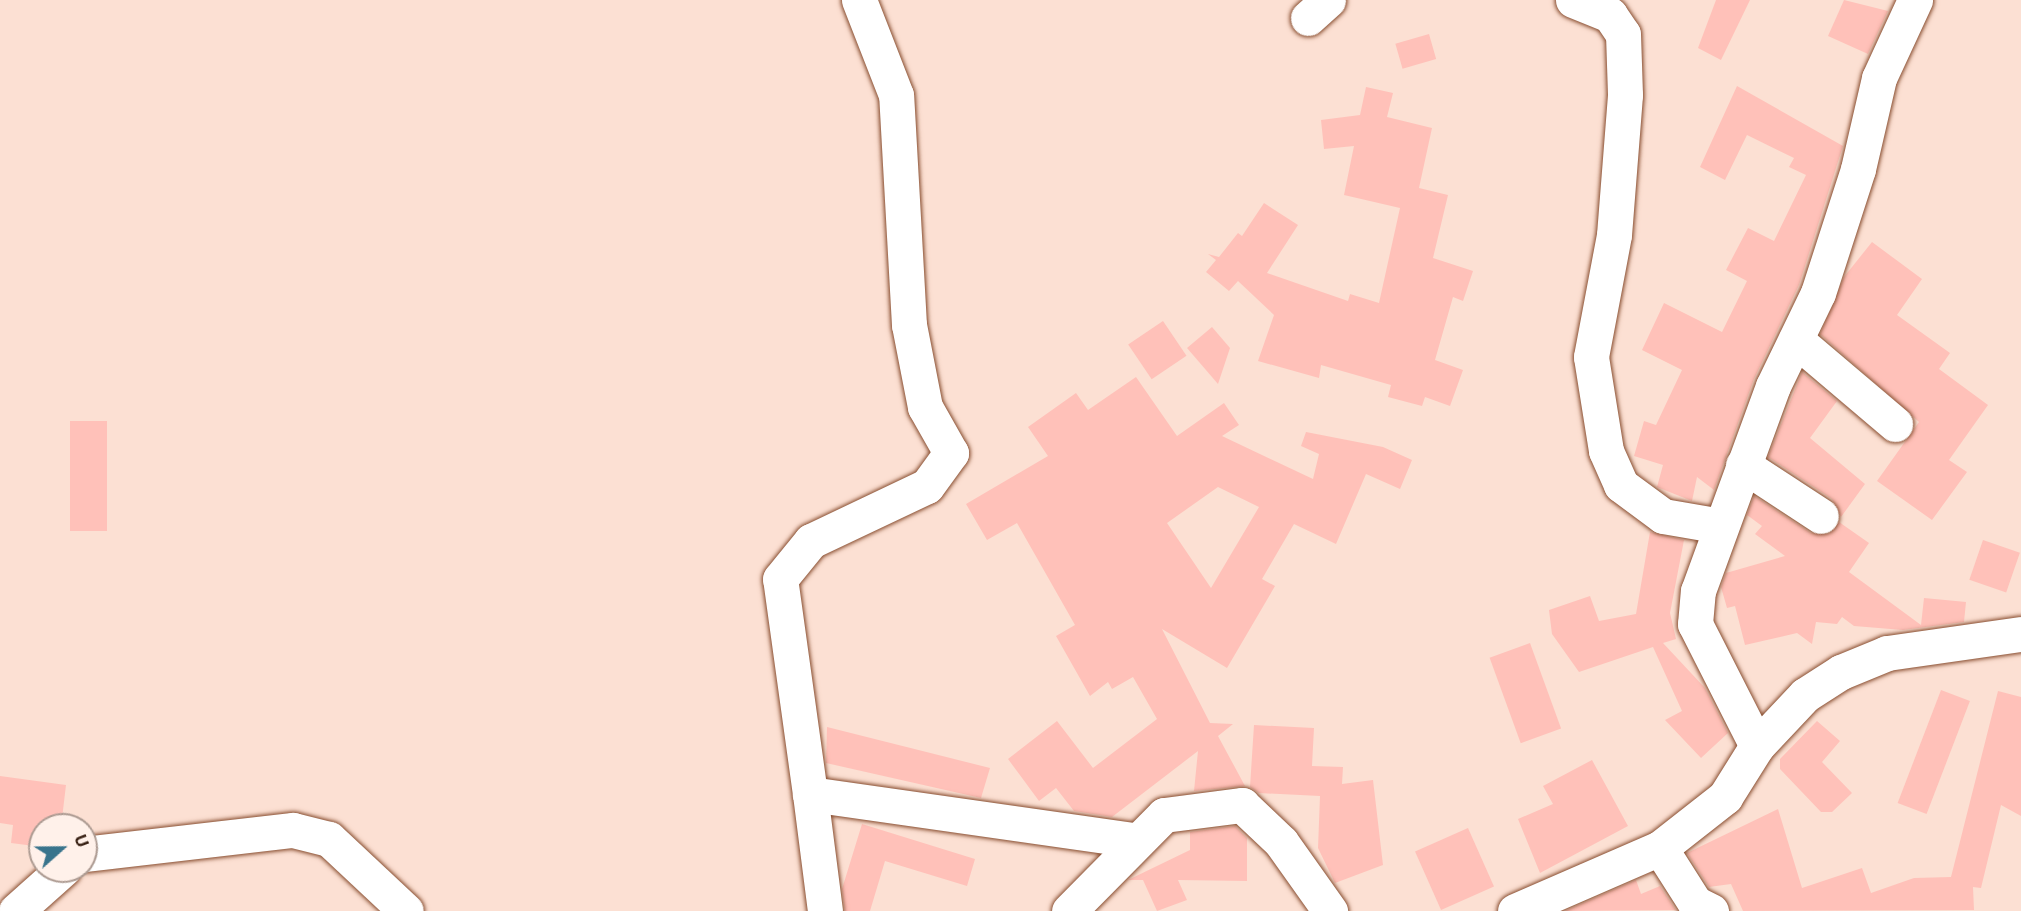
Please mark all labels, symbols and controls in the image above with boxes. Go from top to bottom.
north arrow [28,813,98,883]
text: U [70,832,92,850]

